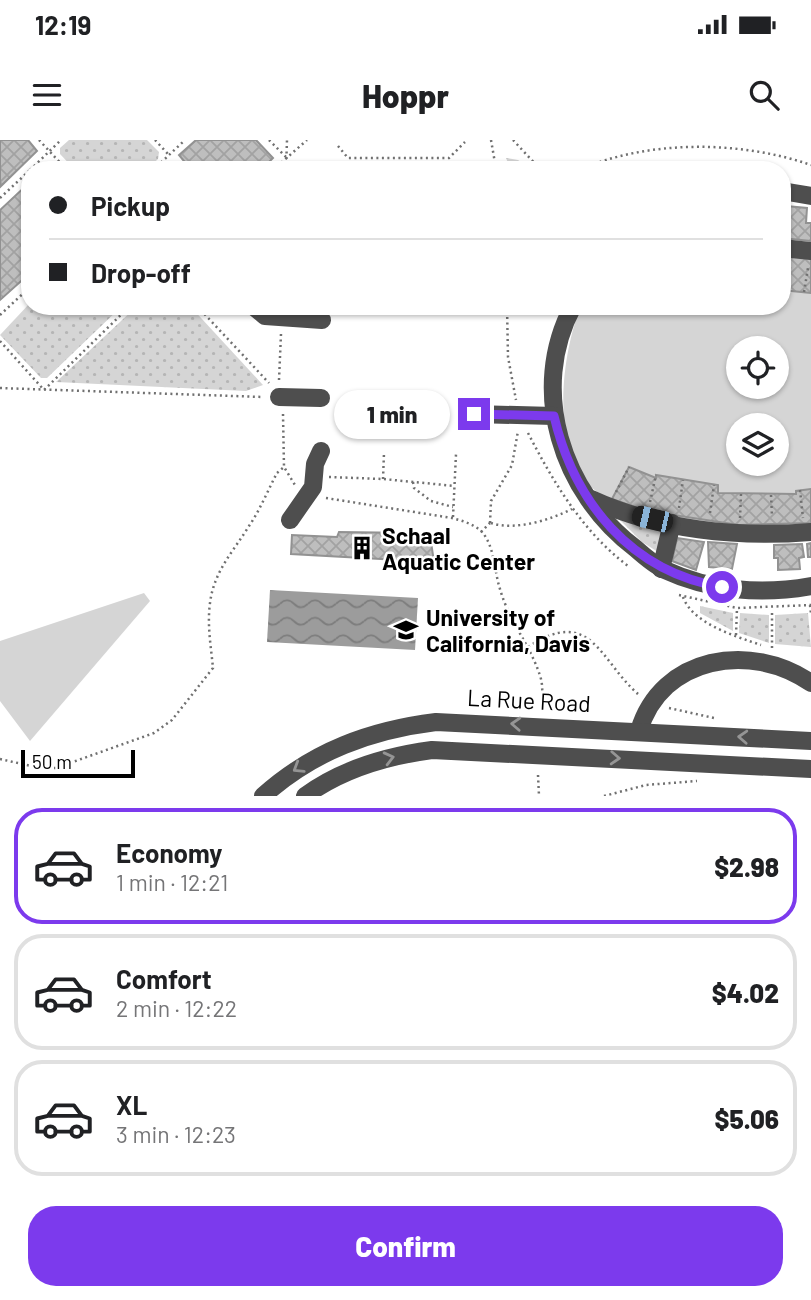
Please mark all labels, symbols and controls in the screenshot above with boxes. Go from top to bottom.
text: 12:19 [35,9,91,40]
icon: menu [28,76,66,114]
text: Hoppr [362,76,449,114]
icon: search [745,76,783,114]
text: Pickup [91,190,170,221]
text: Drop-off [91,257,191,288]
map controls [726,336,789,476]
button: locate [726,336,789,399]
callout: 1 min [334,390,449,438]
route end [458,398,490,430]
text: 1 min [367,400,417,428]
button: layers [726,413,789,476]
car [630,504,675,534]
place label: Schaal Aquatic Center [382,521,535,575]
building icon: Schaal Aquatic Center [348,534,376,562]
route start [706,571,738,603]
place label: University of California, Davis [426,603,590,657]
school or university icon: University of California, Davis [392,616,420,644]
street label: La Rue Road [467,683,591,717]
one-way arrow [510,716,521,731]
one-way arrow [737,730,748,745]
scale bar [21,747,135,779]
text: 50 m [32,750,72,773]
one-way arrow [610,751,621,766]
one-way arrow [383,752,395,766]
one-way arrow [292,760,305,773]
icon: car [32,835,95,898]
text: Economy [116,837,222,868]
text: $2.98 [714,851,779,882]
text: 1 min · 12:21 [116,868,228,896]
icon: car [32,961,95,1024]
text: Comfort [116,963,212,994]
text: $4.02 [712,977,779,1008]
text: 2 min · 12:22 [116,994,237,1022]
icon: car [32,1087,95,1150]
text: XL [116,1089,147,1120]
text: $5.06 [714,1103,779,1134]
text: 3 min · 12:23 [116,1120,236,1148]
button: Confirm [28,1206,783,1286]

